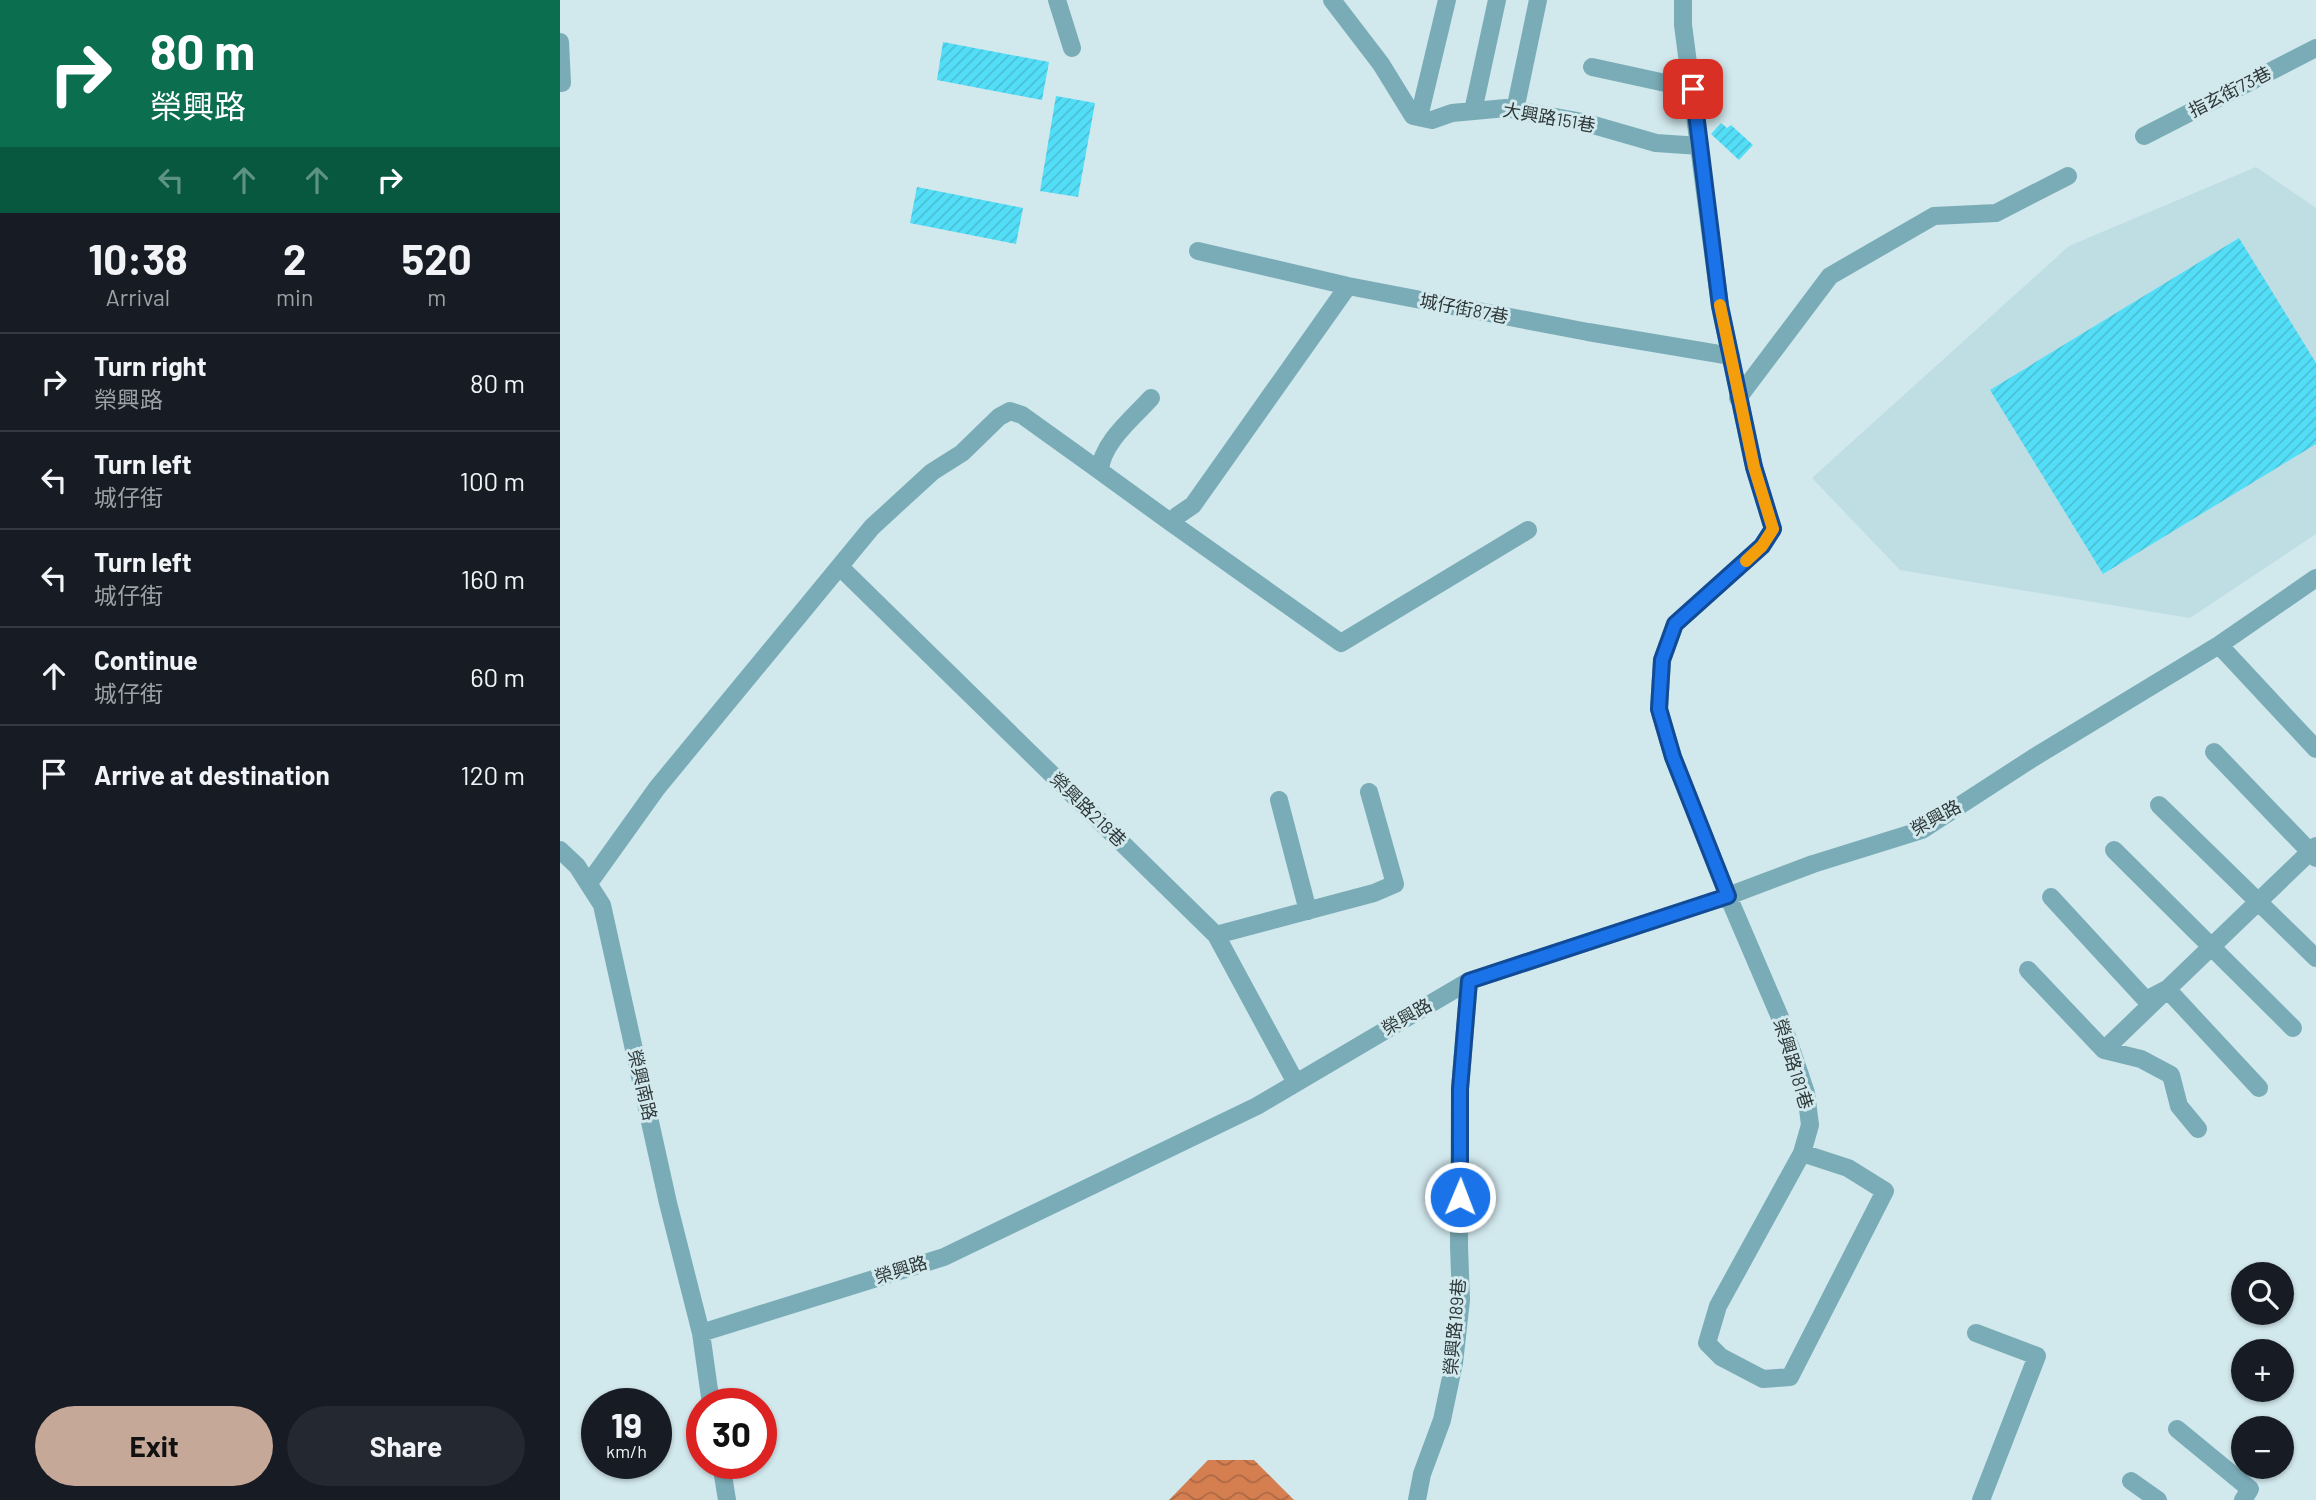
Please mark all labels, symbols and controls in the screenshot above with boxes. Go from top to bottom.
text: 80 m [150,21,255,80]
icon: right [35,28,126,119]
pin [1663,59,1723,119]
street label: 指玄街73巷 [2185,61,2275,121]
icon: arrive [1674,70,1712,108]
text: 榮興路 [150,86,246,124]
street label: 大興路151巷 [1501,98,1597,136]
icon: left [152,161,190,199]
icon: ahead [225,161,263,199]
icon: ahead [298,161,336,199]
icon: right [371,161,409,199]
text: 10:38 [88,233,188,283]
text: 2 [283,233,306,283]
text: 520 [402,233,472,283]
text: Arrival [106,283,170,311]
text: min [276,283,313,311]
text: m [427,283,446,311]
street label: 城仔街87巷 [1418,289,1510,327]
text: Turn right [94,350,207,381]
icon: right [35,363,73,401]
text: 80 m [470,367,525,398]
text: 榮興路 [94,385,163,413]
text: Turn left [94,448,192,479]
icon: left [35,461,73,499]
text: 100 m [460,465,525,496]
text: 城仔街 [94,483,163,511]
text: Turn left [94,546,192,577]
icon: left [35,559,73,597]
text: 160 m [461,563,525,594]
text: 城仔街 [94,581,163,609]
text: Continue [94,644,198,675]
icon: ahead [35,657,73,695]
text: 60 m [470,661,525,692]
text: 城仔街 [94,679,163,707]
icon: arrive [35,755,73,793]
text: Arrive at destination [94,759,330,790]
text: 120 m [461,759,525,790]
street label: 榮興路218巷 [1046,768,1131,851]
street label: 榮興路 [1907,794,1964,840]
street label: 榮興路 [1378,993,1435,1039]
street label: 榮興路181巷 [1770,1016,1818,1112]
street label: 榮興南路 [624,1047,662,1122]
position arrow [1423,1160,1497,1234]
street label: 榮興路 [872,1251,930,1287]
map controls [2231,1262,2294,1479]
button: search [2231,1262,2294,1325]
street label: 榮興路189巷 [1439,1278,1469,1376]
button: + [2231,1339,2294,1402]
speed limit sign: 30 [686,1388,777,1479]
text: 19 [611,1403,642,1445]
button: Exit [35,1406,273,1486]
button: Share [287,1406,525,1486]
button: − [2231,1416,2294,1479]
text: km/h [606,1440,647,1462]

